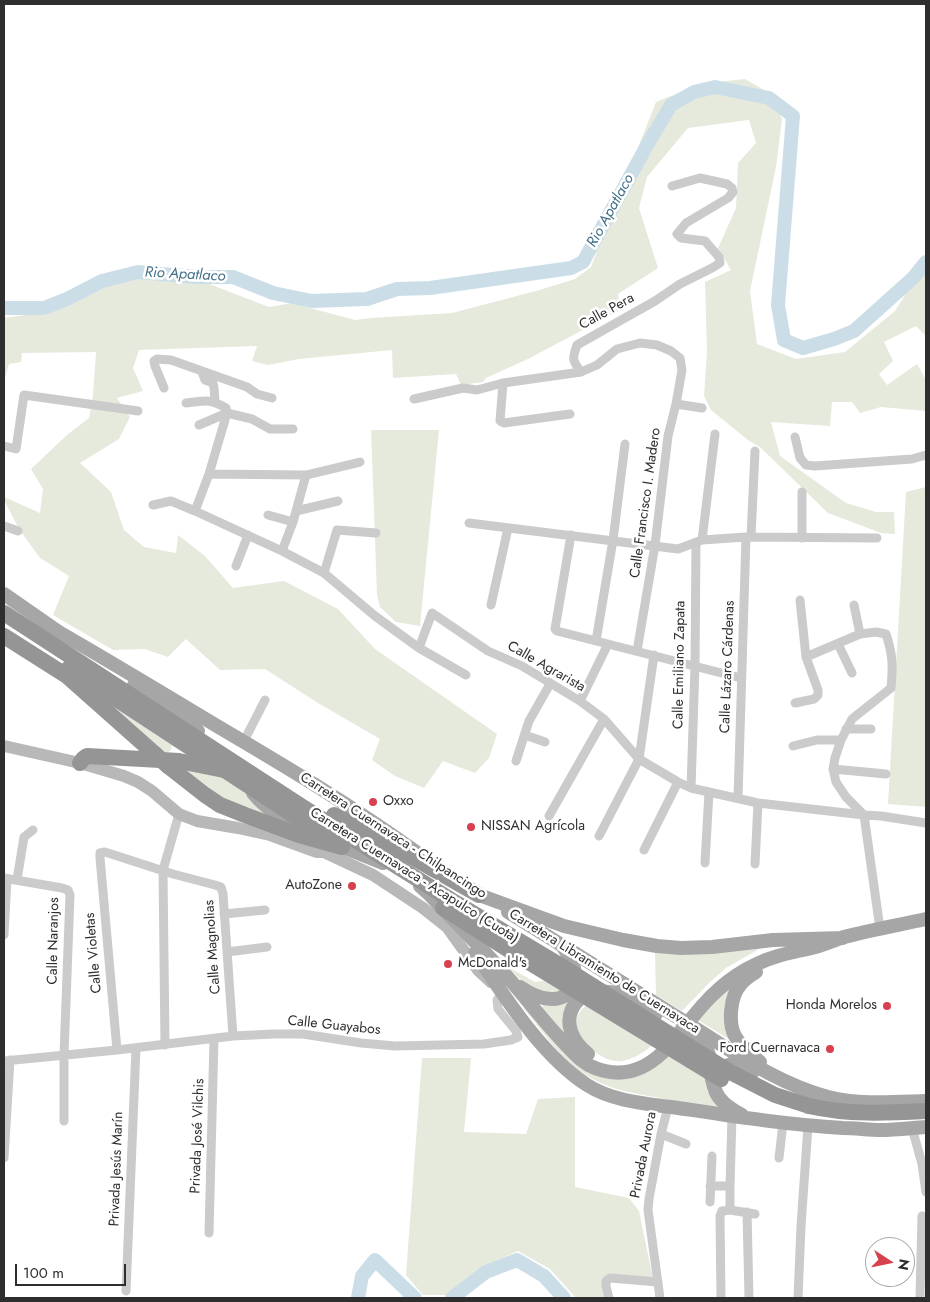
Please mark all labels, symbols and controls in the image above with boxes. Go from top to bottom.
water label: Rio Apatlaco [584,171,638,251]
water label: Rio Apatlaco [144,264,226,286]
street label: Calle Pera [577,290,637,334]
street label: Calle Francisco I. Madero [627,427,665,579]
street label: Calle Lázaro Cárdenas [717,600,739,734]
street label: Calle Emiliano Zapata [670,601,690,729]
street label: Calle Agrarista [504,638,588,696]
street label: Carretera Cuernavaca - Chilpancingo [297,769,489,903]
place label: Oxxo [383,794,414,810]
marker: Oxxo [367,796,379,808]
street label: Carretera Cuernavaca - Acapulco (Cuota) [307,804,521,948]
place label: NISSAN Agrícola [481,819,585,835]
marker: NISSAN Agrícola [465,821,477,833]
place label: AutoZone [285,878,342,894]
marker: AutoZone [346,880,358,892]
street label: Calle Naranjos [45,897,63,985]
street label: Calle Magnolias [201,899,225,995]
street label: Carretera Libramiento de Cuernavaca [506,906,702,1038]
street label: Calle Violetas [82,912,106,994]
place label: McDonald's [458,956,527,972]
marker: McDonald's [442,958,454,970]
place label: Honda Morelos [786,998,877,1014]
marker: Honda Morelos [881,1000,893,1012]
street label: Calle Guayabos [287,1013,381,1039]
place label: Ford Cuernavaca [720,1041,820,1057]
marker: Ford Cuernavaca [824,1043,836,1055]
street label: Privada José Vilchis [188,1078,208,1194]
street label: Privada Aurora [627,1110,661,1200]
street label: Privada Jesús Marín [107,1111,127,1227]
north arrow [865,1237,915,1287]
scale bar [18,1254,129,1286]
text: N [893,1257,915,1272]
text: 100 m [23,1262,64,1284]

